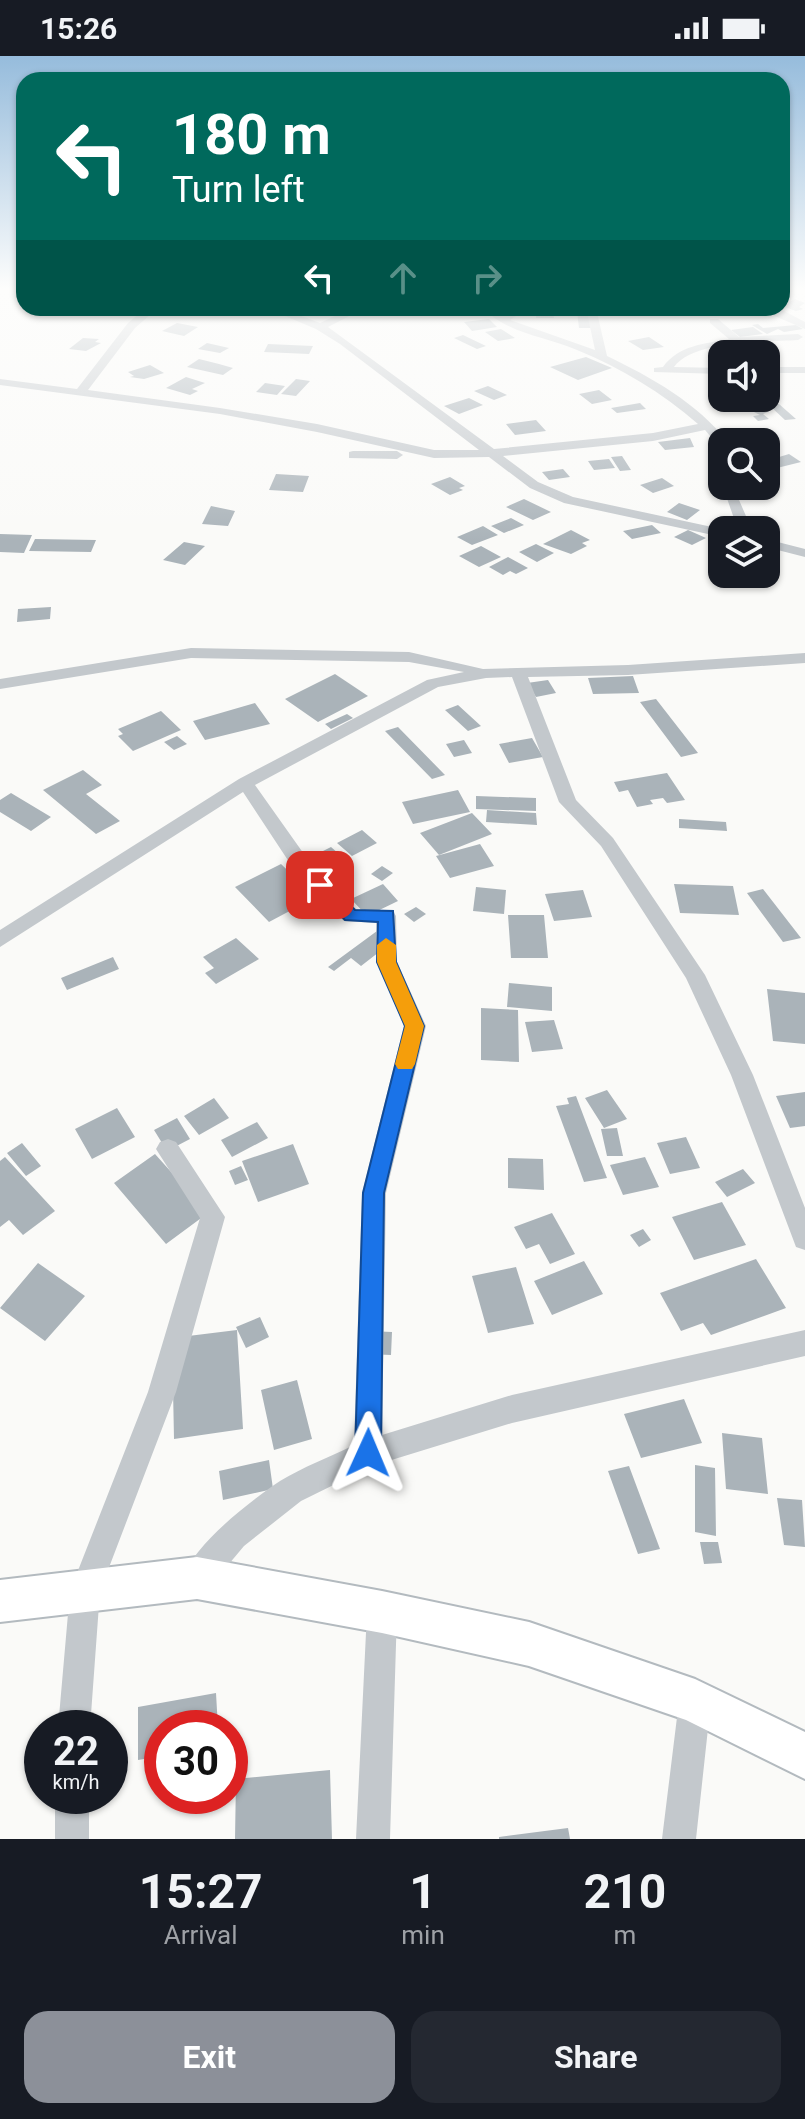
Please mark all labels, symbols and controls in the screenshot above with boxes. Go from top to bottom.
text: 15:26 [40,11,117,46]
text: 180 m [172,102,331,168]
icon: left [40,104,144,208]
text: Turn left [172,169,305,211]
icon: left [297,256,341,300]
icon: ahead [381,256,425,300]
icon: right [465,256,509,300]
map controls [708,340,780,588]
button: sound [708,340,780,412]
button: search [708,428,780,500]
button: layers [708,516,780,588]
pin [286,851,354,919]
icon: arrive [298,863,342,907]
position arrow [326,1411,410,1495]
speed limit sign: 30 [144,1710,248,1814]
text: 22 [53,1728,99,1775]
text: km/h [53,1770,99,1794]
text: 15:27 [139,1863,262,1920]
text: 1 [409,1863,437,1920]
text: 210 [584,1863,666,1920]
text: Arrival [164,1920,238,1950]
text: min [401,1920,445,1950]
text: m [613,1920,636,1950]
button: Exit [24,2011,395,2103]
button: Share [411,2011,781,2103]

